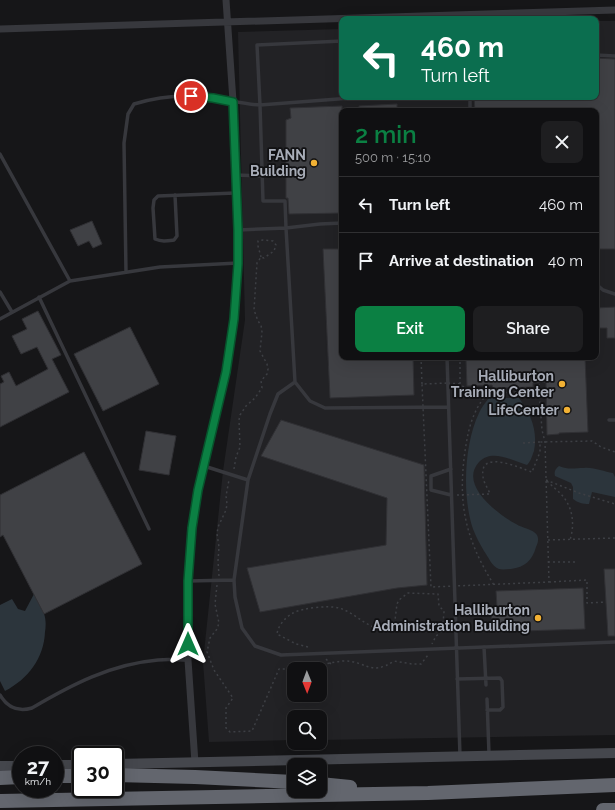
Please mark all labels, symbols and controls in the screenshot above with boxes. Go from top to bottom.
text: 460 m [421,31,504,64]
icon: left [355,32,407,84]
text: Turn left [421,65,490,86]
pin [174,79,208,113]
icon: arrive [180,85,202,107]
text: 2 min [355,120,417,149]
button: close [541,121,583,163]
place label: FANN Building [250,147,306,179]
text: 500 m · 15:10 [355,150,431,165]
marker: FANN Building [309,158,319,168]
icon: left [355,194,377,216]
text: Turn left [389,196,450,214]
text: 460 m [539,196,583,214]
icon: arrive [355,250,377,272]
text: Arrive at destination [389,252,534,270]
text: 40 m [548,252,583,270]
button: Exit [355,306,465,352]
button: Share [473,306,583,352]
place label: Halliburton Training Center [451,368,555,400]
marker: Halliburton Training Center [557,379,567,389]
place label: LifeCenter [488,402,560,418]
marker: LifeCenter [562,405,572,415]
place label: Halliburton Administration Building [372,602,530,634]
marker: Halliburton Administration Building [533,613,543,623]
position arrow [167,623,209,665]
north arrow [287,662,327,702]
map controls [287,662,327,798]
button: search [287,710,327,750]
speed limit sign: 30 [72,746,124,798]
text: 27 [27,755,49,779]
button: layers [287,758,327,798]
text: km/h [25,776,51,787]

